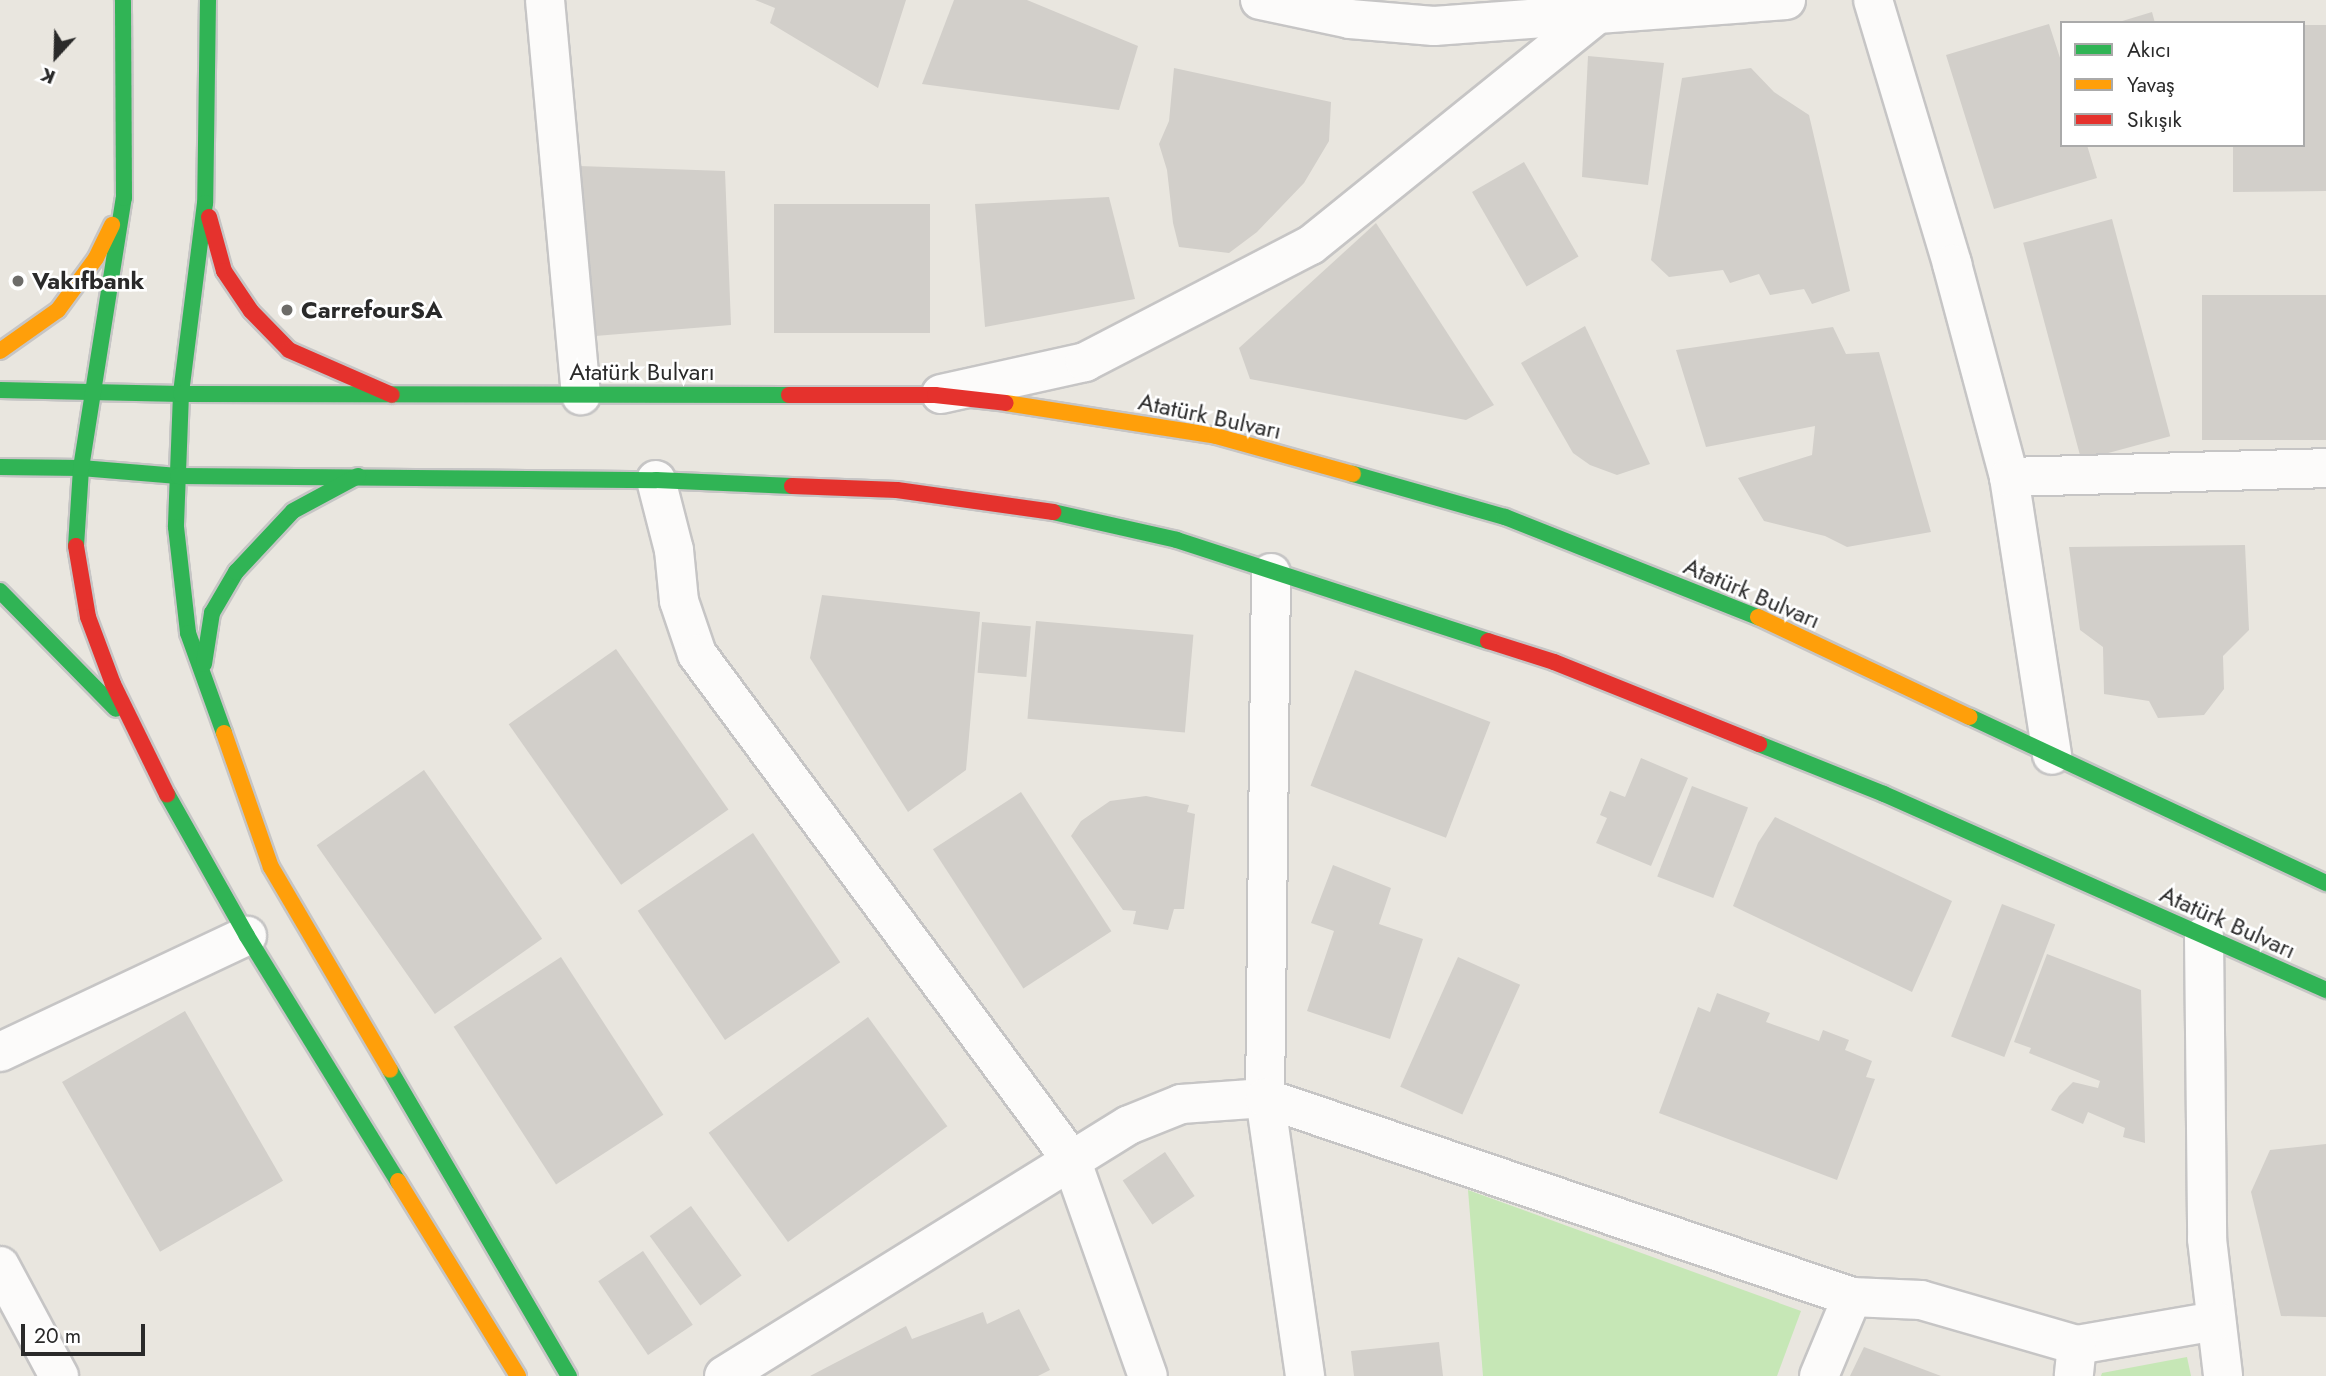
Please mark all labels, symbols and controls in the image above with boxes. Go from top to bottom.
north arrow [21,21,91,91]
legend [2060,21,2305,147]
text: Akıcı [2127,35,2171,65]
text: K [37,61,59,91]
text: Yavaş [2127,70,2174,100]
text: Sıkışık [2127,105,2182,135]
place label: Vakıfbank [32,267,144,295]
marker: Vakıfbank [10,273,26,289]
place label: CarrefourSA [301,296,443,324]
marker: CarrefourSA [279,302,295,318]
street label: Atatürk Bulvarı [569,358,715,386]
street label: Atatürk Bulvarı [1136,387,1284,445]
street label: Atatürk Bulvarı [1679,551,1825,635]
street label: Atatürk Bulvarı [2156,879,2300,965]
scale bar [24,1310,149,1354]
text: 20 m [34,1321,81,1351]

